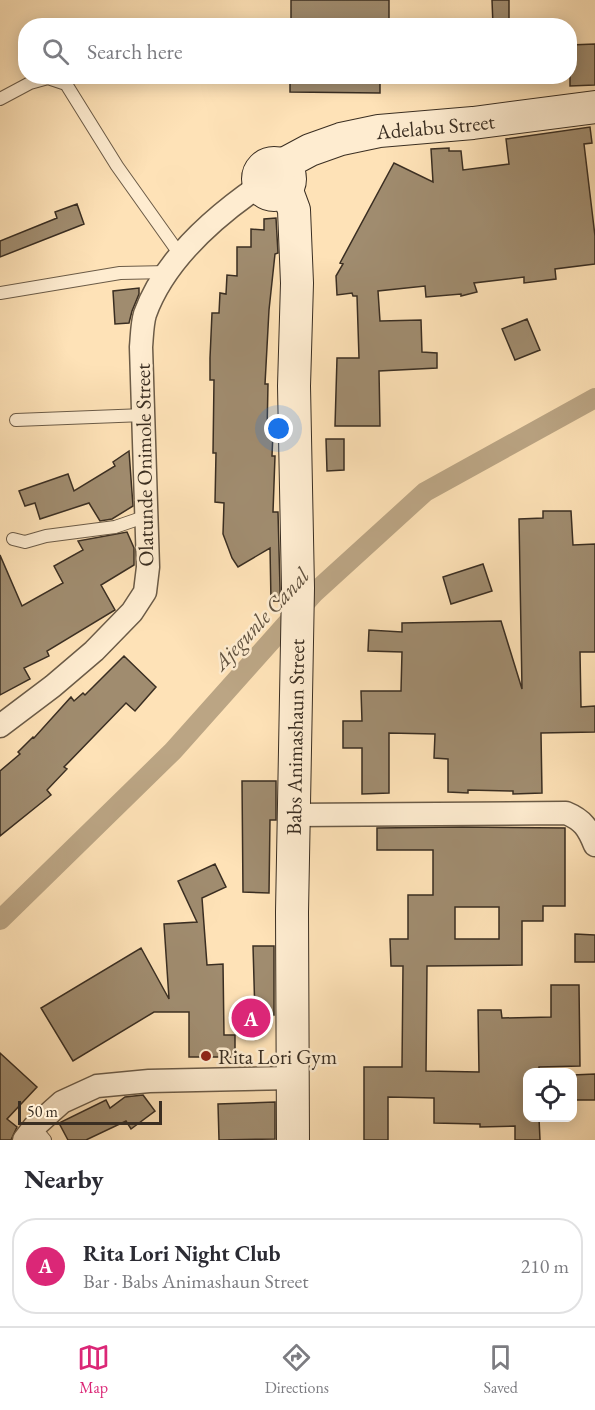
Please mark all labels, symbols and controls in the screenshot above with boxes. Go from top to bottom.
search box [18,18,577,84]
icon: search [39,35,72,68]
text: Search here [87,37,182,66]
street label: Adelabu Street [374,107,497,145]
street label: Olatunde Onimole Street [129,363,159,567]
your location [264,414,293,443]
water label: Ajegunle Canal [205,561,316,678]
street label: Babs Animashaun Street [280,638,310,835]
pin: A [232,996,270,1040]
place label: Rita Lori Gym [218,1043,337,1070]
marker: Rita Lori Gym [199,1049,213,1063]
map controls [523,1068,577,1122]
button: locate [523,1068,577,1122]
scale bar [18,1098,162,1126]
text: 50 m [27,1101,58,1122]
text: Nearby [24,1162,104,1196]
text: Rita Lori Night Club [83,1239,280,1268]
text: A [38,1253,53,1279]
text: 210 m [521,1253,569,1279]
text: Bar · Babs Animashaun Street [83,1268,309,1294]
tab: Map [77,1341,110,1398]
tab: Directions [265,1341,329,1398]
tab: Saved [483,1341,518,1398]

